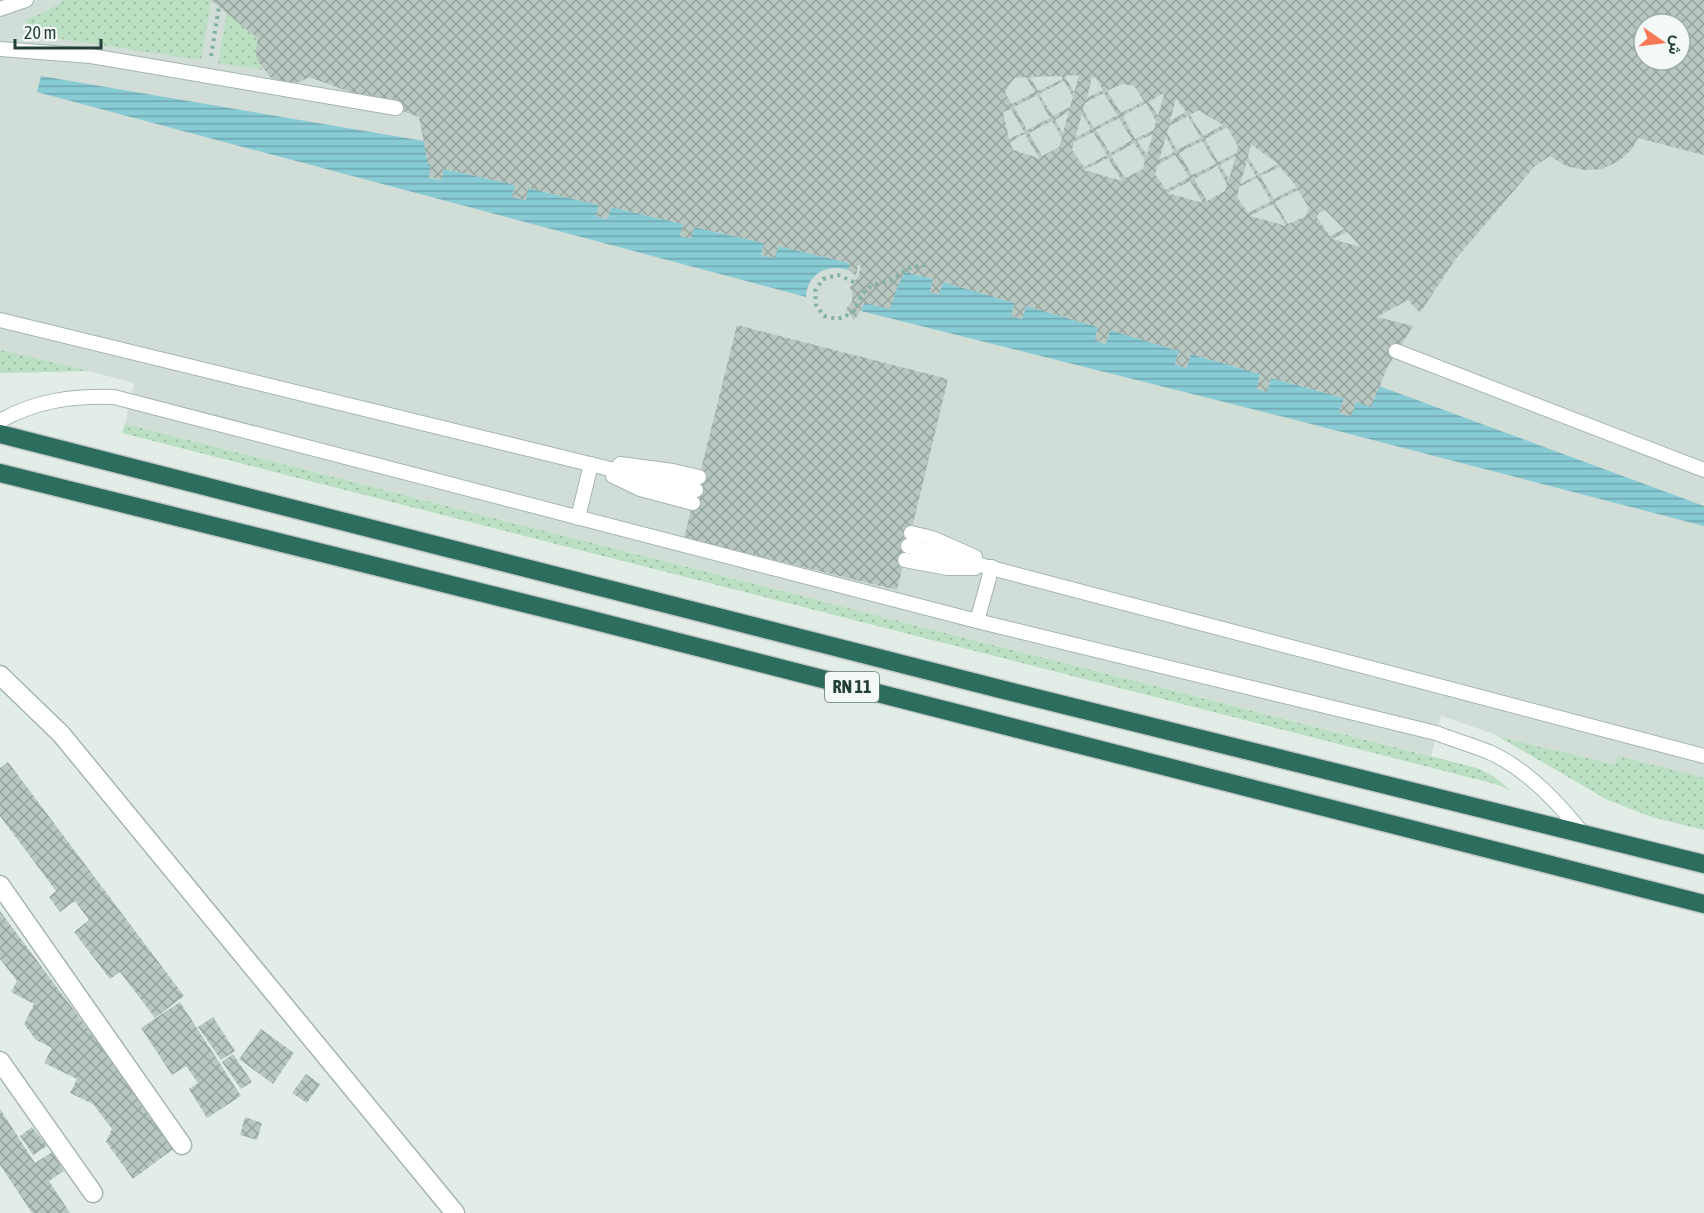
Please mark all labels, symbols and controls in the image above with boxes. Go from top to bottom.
scale bar [15,12,100,50]
north arrow [1632,12,1692,72]
text: 20 m [24,22,56,43]
text: ش [1665,34,1688,57]
road number: RN 11 [825,672,879,702]

